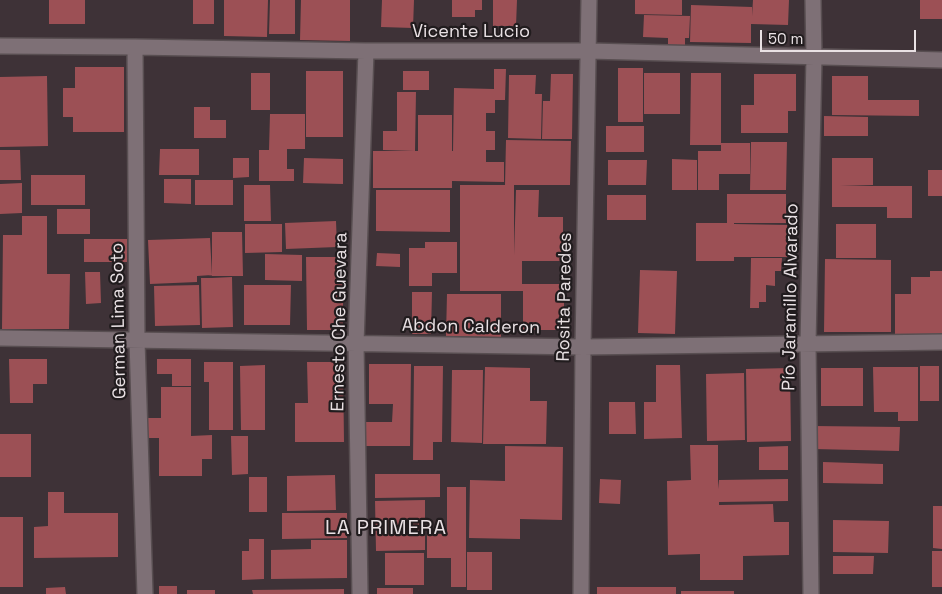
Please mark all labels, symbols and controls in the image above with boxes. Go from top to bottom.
scale bar [762,20,918,52]
street label: Vicente Lucio [412,21,530,43]
text: 50 m [768,29,803,48]
street label: Pío Jaramillo Alvarado [779,203,803,391]
street label: Ernesto Che Guevara [328,232,352,412]
street label: Rosita Paredes [553,232,577,362]
street label: German Lima Soto [107,243,131,399]
street label: Abdon Calderon [402,315,540,339]
district label: LA PRIMERA [324,517,448,541]

